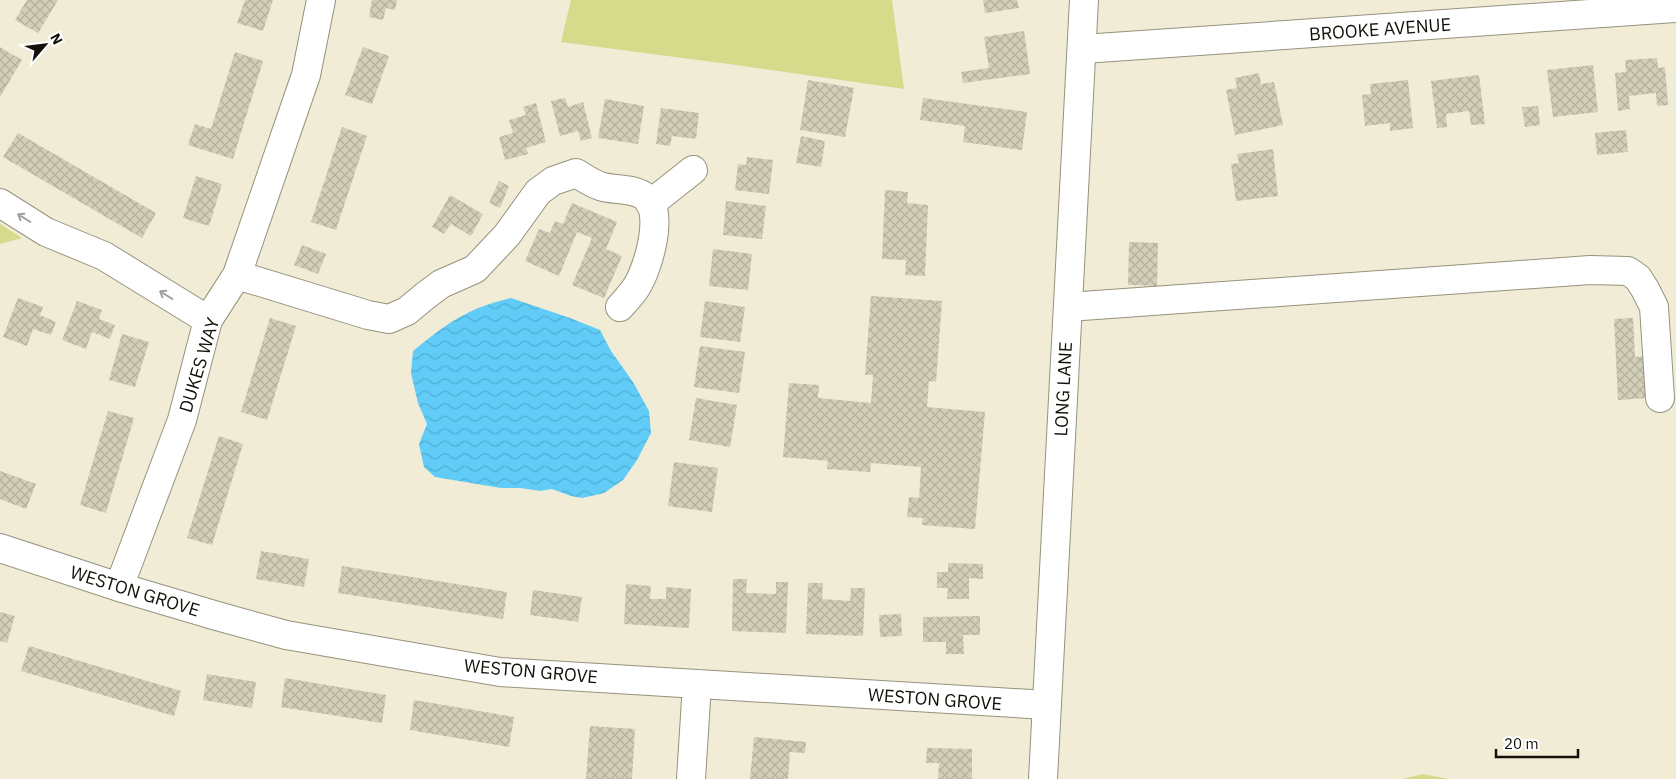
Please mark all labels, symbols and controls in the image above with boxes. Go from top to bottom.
street label: BROOKE AVENUE [1308,13,1452,45]
north arrow [20,20,70,70]
text: N [46,30,67,48]
one-way arrow [17,213,31,223]
one-way arrow [160,289,174,299]
street label: DUKES WAY [174,314,224,415]
street label: LONG LANE [1049,341,1077,437]
street label: WESTON GROVE [67,560,203,622]
street label: WESTON GROVE [463,654,599,688]
street label: WESTON GROVE [867,683,1003,715]
scale bar [1496,726,1578,758]
text: 20 m [1504,734,1539,753]

